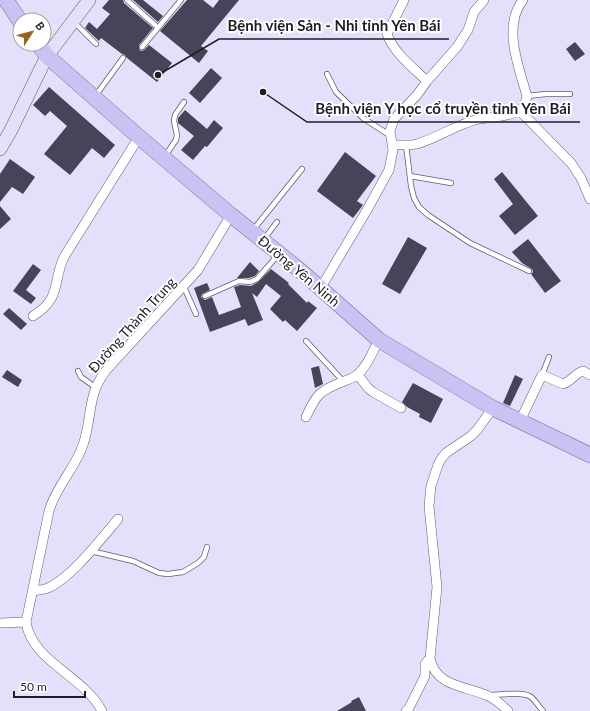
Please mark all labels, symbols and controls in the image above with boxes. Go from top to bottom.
north arrow [12,12,52,52]
callout: Bệnh viện Sản - Nhi tỉnh Yên Bái [219,12,449,39]
text: Bệnh viện Sản - Nhi tỉnh Yên Bái [228,16,441,34]
text: B [33,19,48,33]
callout: Bệnh viện Y học cổ truyền tỉnh Yên Bái [307,95,580,122]
text: Bệnh viện Y học cổ truyền tỉnh Yên Bái [315,99,571,117]
street label: Đường Yên Ninh [255,231,344,310]
street label: Đường Thành Trung [84,273,179,376]
scale bar [14,673,85,699]
text: 50 m [20,679,47,694]

